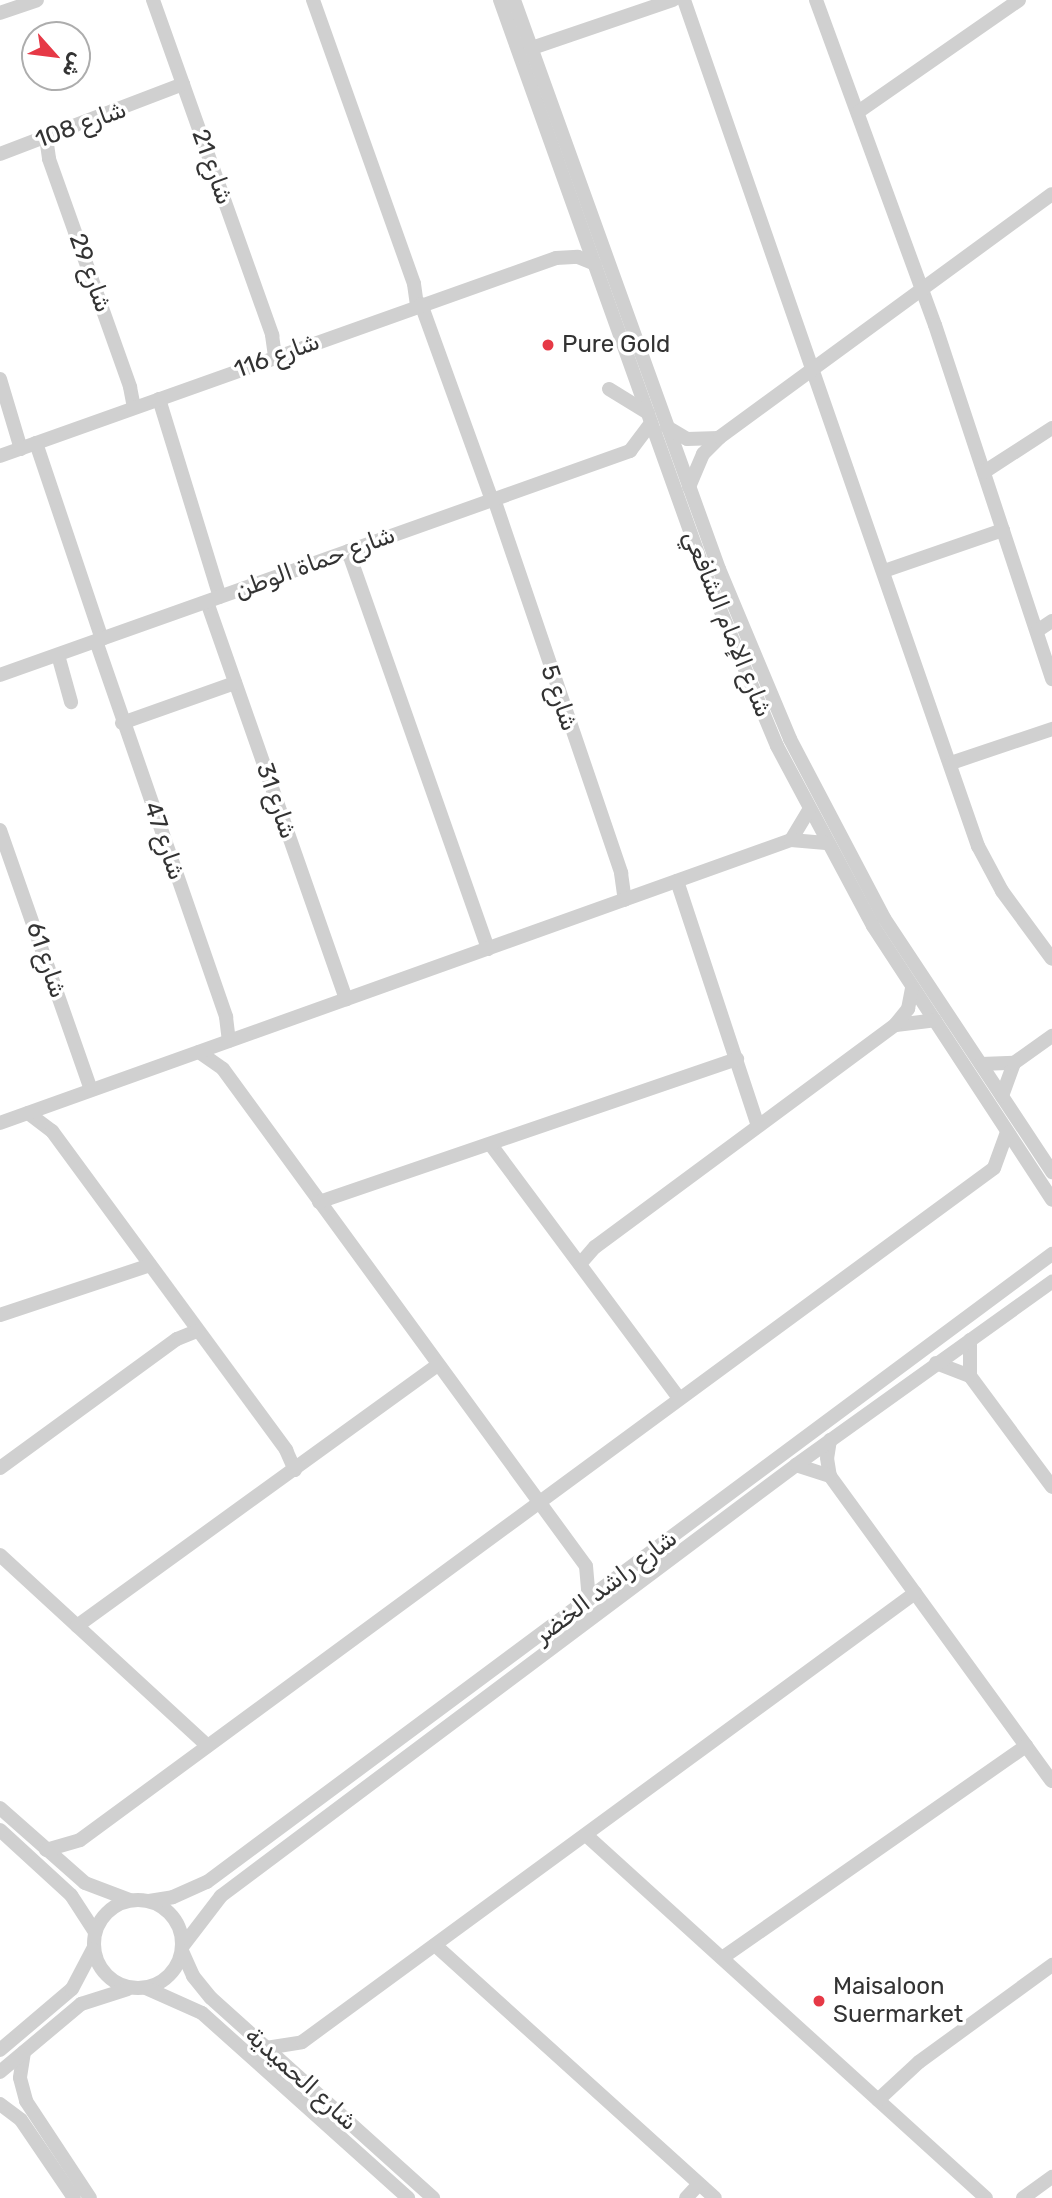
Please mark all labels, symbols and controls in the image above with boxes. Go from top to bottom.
north arrow [21,21,91,91]
text: ش [57,49,89,81]
street label: شارع 108 [32,95,130,155]
street label: شارع 21 [185,125,239,209]
street label: شارع 29 [62,230,118,316]
street label: شارع 116 [230,327,324,385]
place label: Pure Gold [562,331,670,359]
marker: Pure Gold [540,337,556,353]
street label: شارع حماة الوطن [231,521,399,605]
street label: شارع الإمام الشافعي [676,526,778,722]
street label: شارع 5 [534,661,584,735]
street label: شارع 31 [250,759,302,843]
street label: شارع 47 [137,798,191,884]
street label: شارع 61 [20,918,72,1002]
street label: شارع راشد الخضر [529,1524,683,1650]
place label: Maisaloon Suermarket [833,1973,963,2029]
marker: Maisaloon Suermarket [811,1993,827,2009]
street label: شارع الحميدية [239,2021,363,2137]

